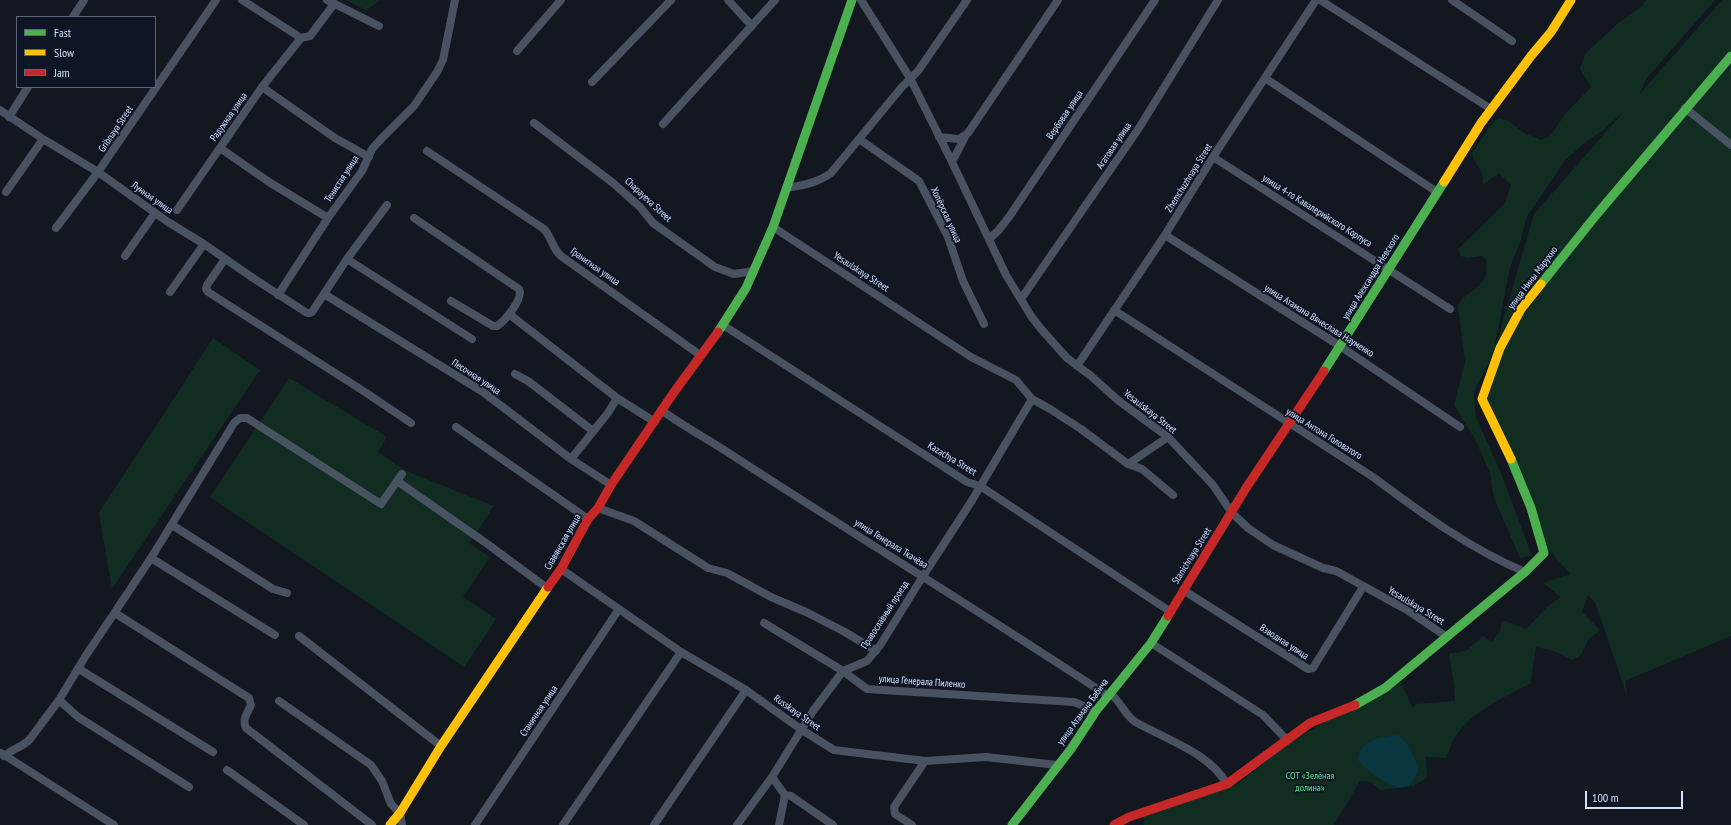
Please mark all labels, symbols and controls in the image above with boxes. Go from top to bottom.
legend [16,16,156,88]
text: Fast [54,25,71,40]
text: Slow [54,45,74,60]
text: Jam [54,65,70,80]
street label: Вербовая улица [1044,88,1086,142]
street label: Радужная улица [208,90,250,144]
street label: Gribnaya Street [96,104,136,154]
street label: Агатовая улица [1094,120,1134,172]
street label: Zhemchuzhnaya Street [1163,141,1215,215]
street label: Тенистая улица [322,153,362,205]
street label: улица 4-го Кавалерийского Корпуса [1260,172,1374,250]
street label: Chapayeva Street [622,175,674,225]
street label: Лунная улица [129,179,175,217]
street label: Хопёрская улица [928,185,964,245]
street label: улица Александра Невского [1340,232,1402,322]
street label: улица Нины Марухно [1506,244,1560,312]
street label: Гранитная улица [568,246,622,288]
street label: Yesaulskaya Street [831,250,891,294]
street label: улица Атамана Вячеслава Науменко [1262,282,1376,360]
street label: Песочная улица [449,357,503,397]
street label: Yesaulskaya Street [1121,388,1179,436]
street label: улица Антона Головатого [1284,406,1364,462]
street label: Kazachya Street [925,440,979,478]
street label: Славянская улица [542,512,584,572]
street label: улица Генерала Ткачёва [852,517,930,571]
street label: Stanichnaya Street [1170,525,1214,587]
street label: Православный проезд [859,579,911,651]
street label: Yesaulskaya Street [1386,584,1446,628]
street label: Взводная улица [1257,622,1311,662]
street label: улица Генерала Пиленко [878,673,966,691]
street label: улица Атамана Бабича [1055,676,1111,748]
street label: Станичная улица [518,683,560,739]
street label: Russkaya Street [771,692,823,734]
park label: СОТ «Зелёная долина» [1286,770,1334,794]
scale bar [1587,783,1685,809]
text: 100 m [1592,790,1619,805]

